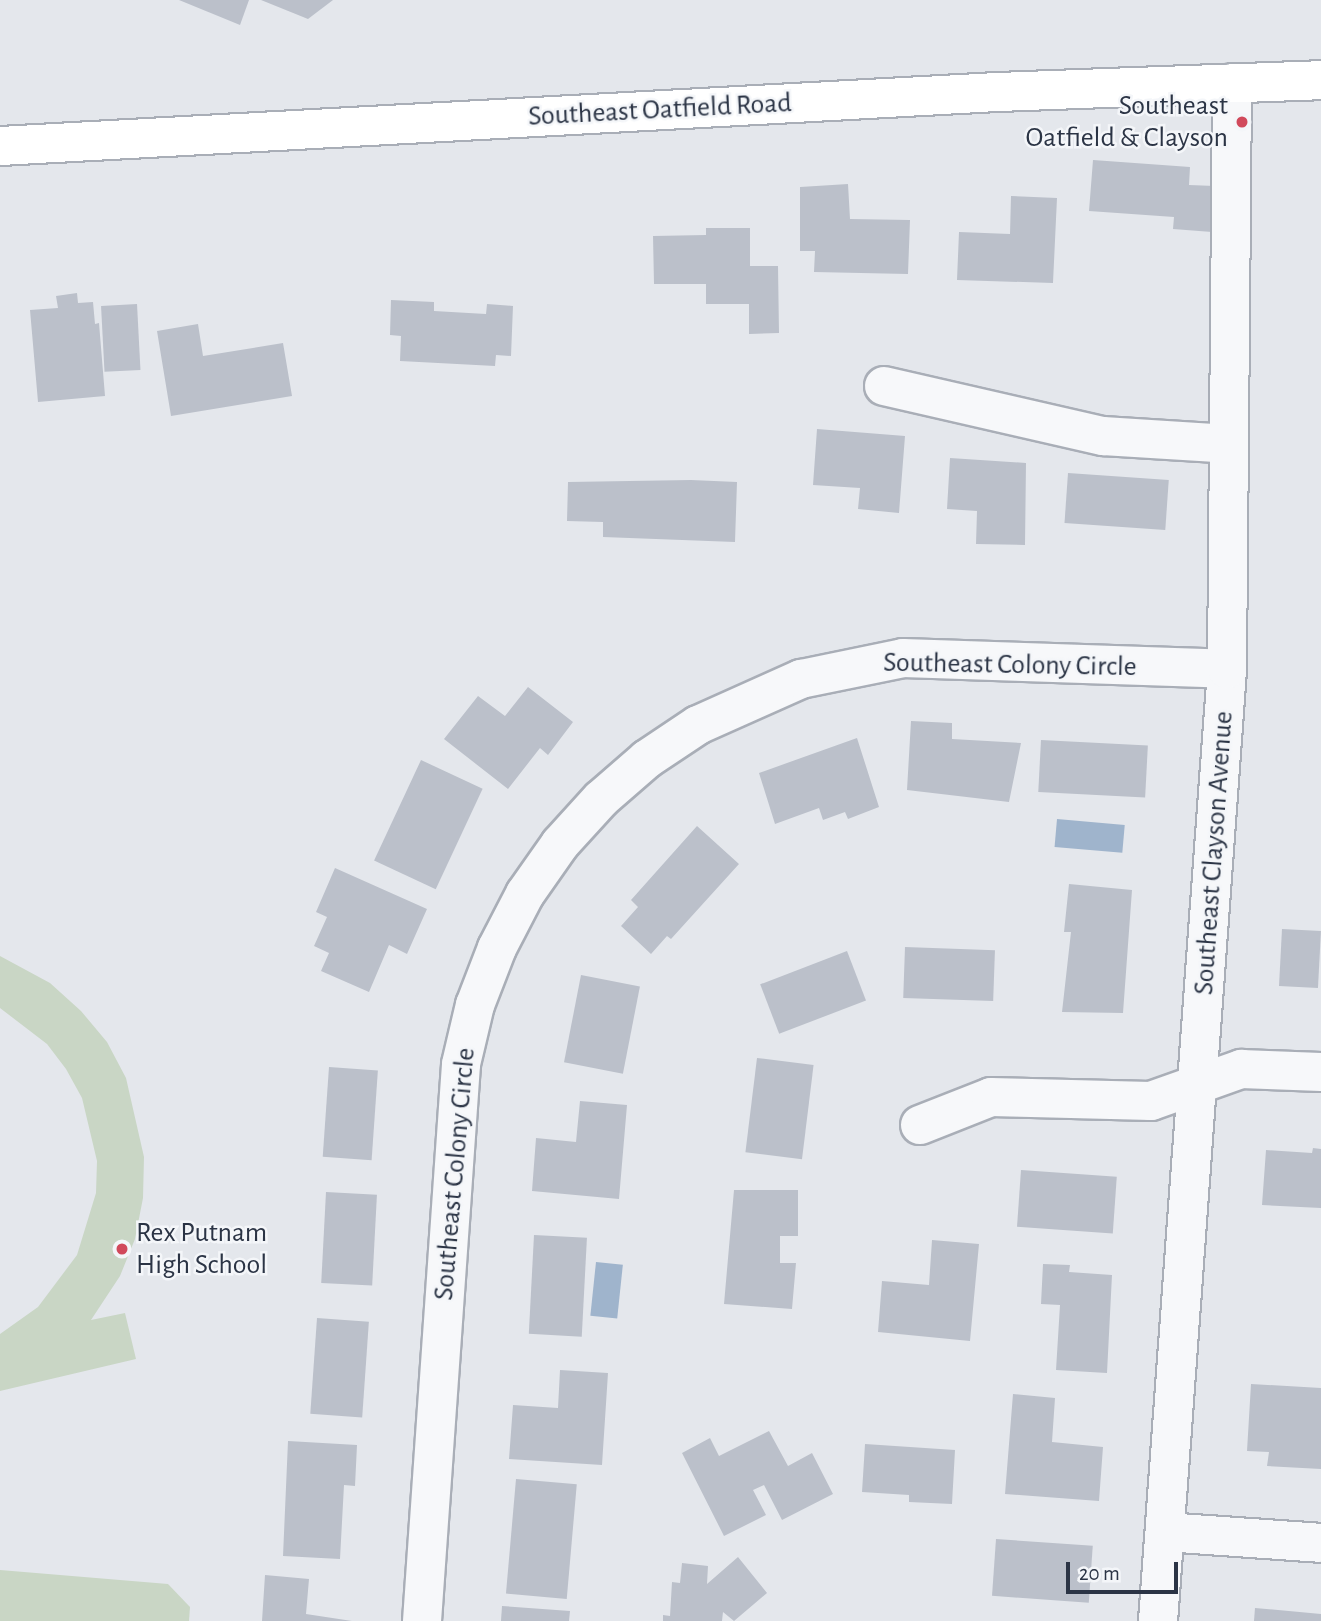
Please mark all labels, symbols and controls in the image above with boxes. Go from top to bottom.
street label: Southeast Oatfield Road [527,86,793,134]
place label: Southeast Oatfield & Clayson [1026,89,1228,155]
marker: Southeast Oatfield & Clayson [1234,114,1250,130]
street label: Southeast Colony Circle [883,646,1137,684]
street label: Southeast Clayson Avenue [1187,710,1241,996]
street label: Southeast Colony Circle [427,1046,483,1302]
place label: Rex Putnam High School [136,1216,267,1282]
marker: Rex Putnam High School [114,1241,130,1257]
scale bar [1069,1548,1181,1592]
text: 20 m [1079,1563,1120,1584]

